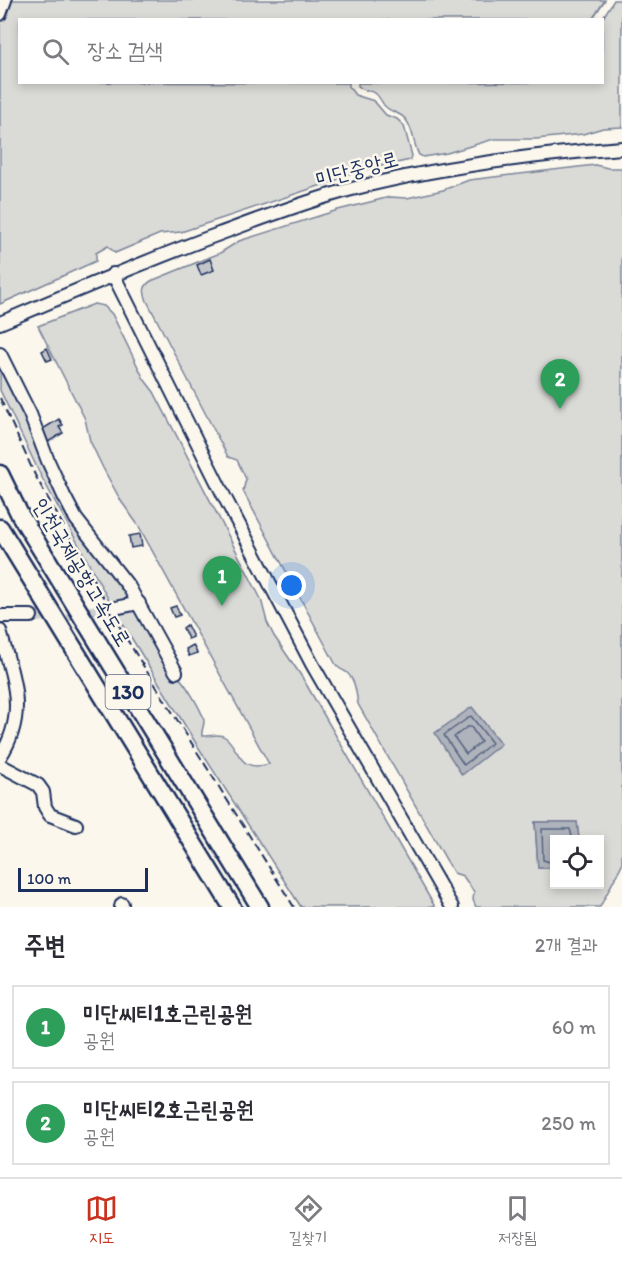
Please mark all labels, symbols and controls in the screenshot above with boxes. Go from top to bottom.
search box [18,18,604,84]
icon: search [39,35,72,68]
text: 장소 검색 [87,37,163,64]
street label: 미단중앙로 [313,146,401,192]
pin: 2 [540,360,580,409]
street label: 인천국제공항고속도로 [28,493,137,651]
pin: 1 [202,556,242,606]
your location [277,571,306,600]
road number: 130 [106,675,150,709]
map controls [550,835,604,889]
button: locate [550,835,604,889]
scale bar [18,865,148,892]
text: 100 m [27,869,71,888]
text: 주변 [24,929,66,961]
text: 2개 결과 [535,933,598,957]
text: 미단씨티1호근린공원 [83,1000,253,1027]
text: 1 [41,1015,50,1039]
text: 60 m [552,1015,596,1039]
text: 공원 [83,1028,115,1052]
text: 미단씨티2호근린공원 [83,1096,254,1123]
text: 2 [40,1111,51,1135]
text: 250 m [541,1111,596,1135]
text: 공원 [83,1124,115,1148]
tab: 지도 [85,1192,118,1248]
tab: 길찾기 [289,1192,327,1248]
tab: 저장됨 [498,1192,537,1248]

